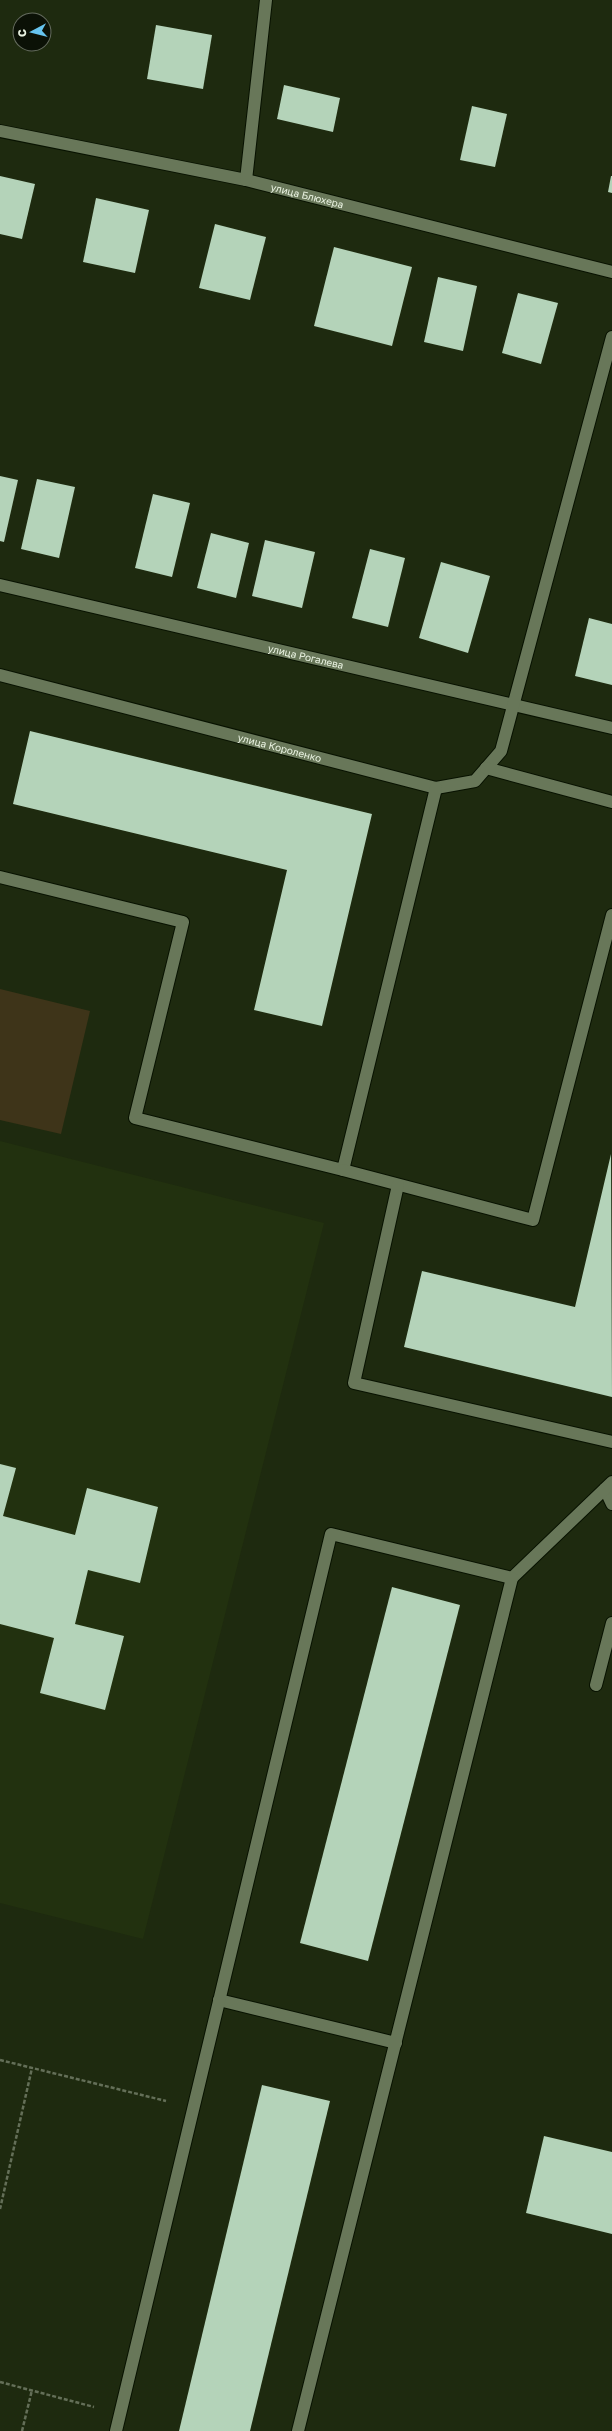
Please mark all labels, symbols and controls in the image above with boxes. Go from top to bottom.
north arrow [12,12,52,52]
text: С [15,28,29,38]
street label: улица Блюхера [270,180,345,210]
street label: улица Рогалева [267,642,345,671]
street label: улица Короленко [237,731,323,764]

